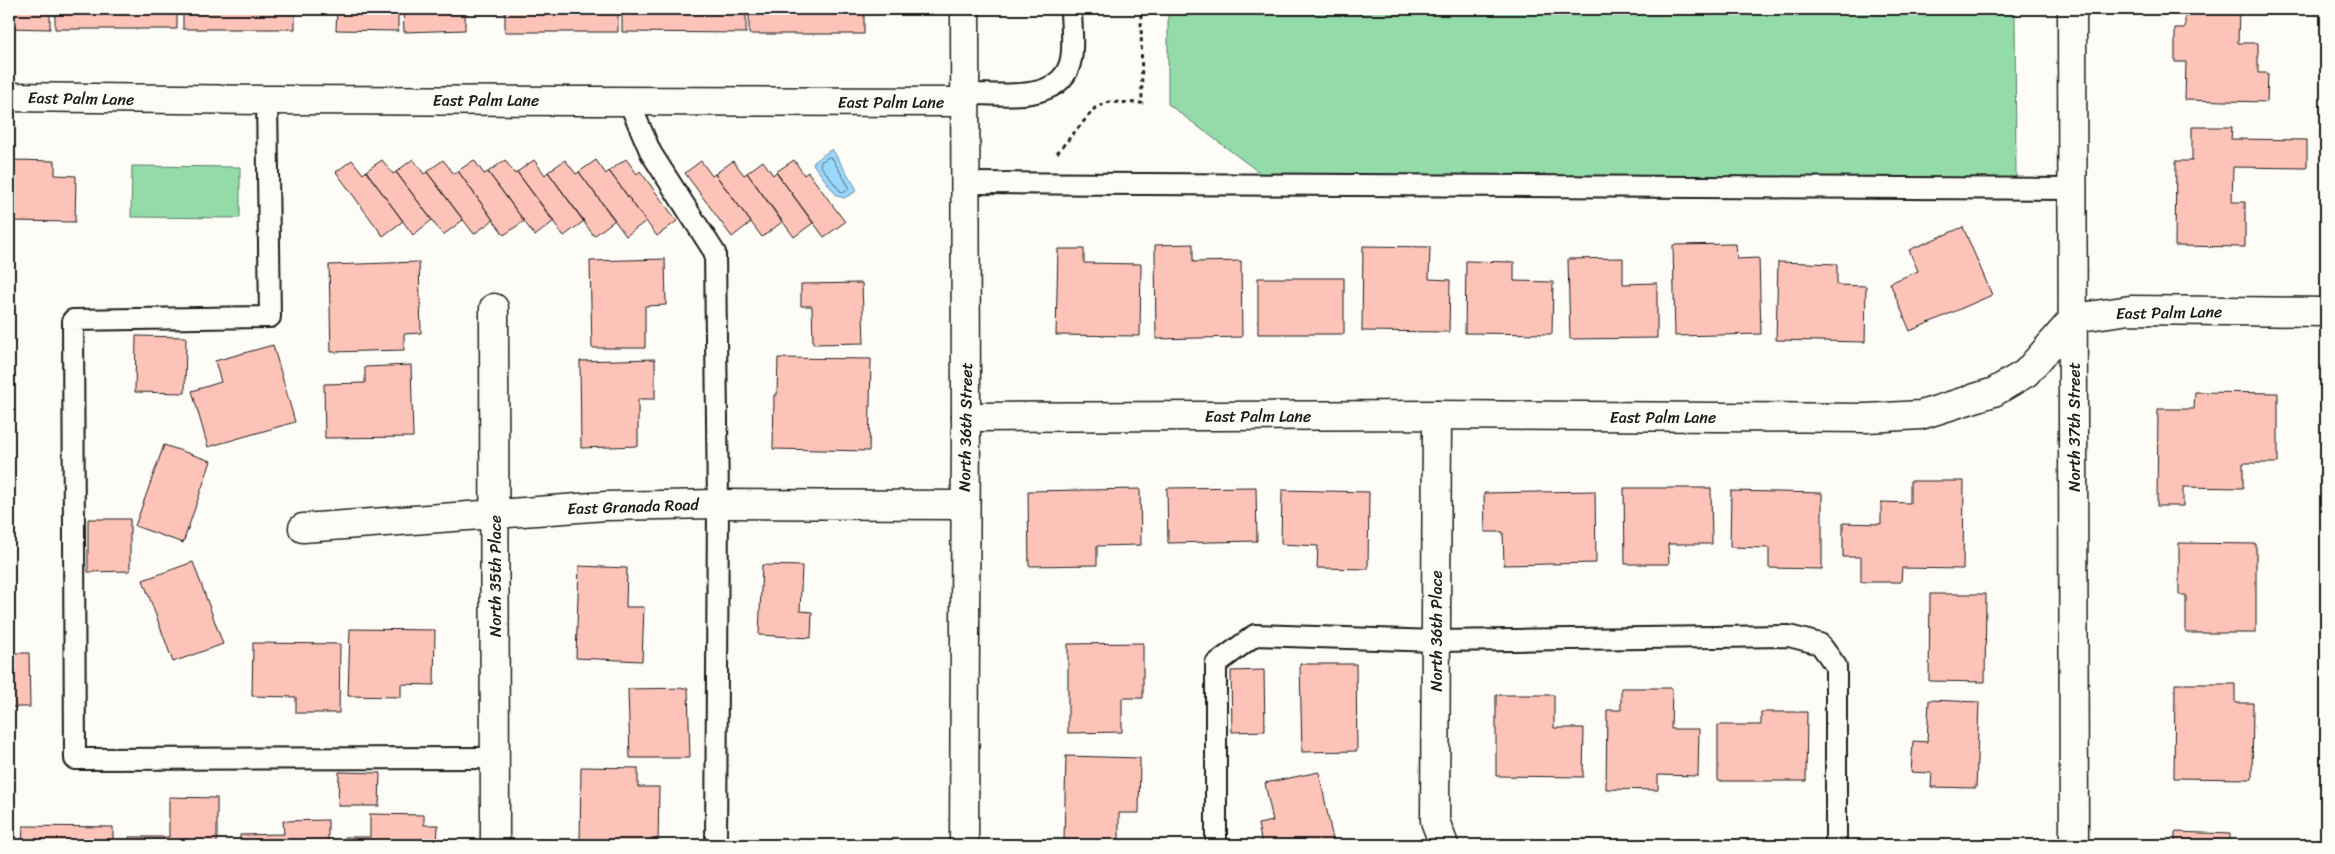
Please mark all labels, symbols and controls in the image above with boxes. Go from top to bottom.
street label: East Palm Lane [28,83,134,114]
street label: East Palm Lane [433,86,539,115]
street label: East Palm Lane [838,88,944,117]
street label: East Palm Lane [2116,297,2222,328]
street label: North 36th Street [950,362,981,492]
street label: North 37th Street [2060,362,2089,492]
street label: East Palm Lane [1205,402,1311,431]
street label: East Palm Lane [1610,403,1716,432]
street label: East Granada Road [567,490,701,523]
street label: North 35th Place [481,515,510,637]
street label: North 36th Place [1422,570,1451,692]

